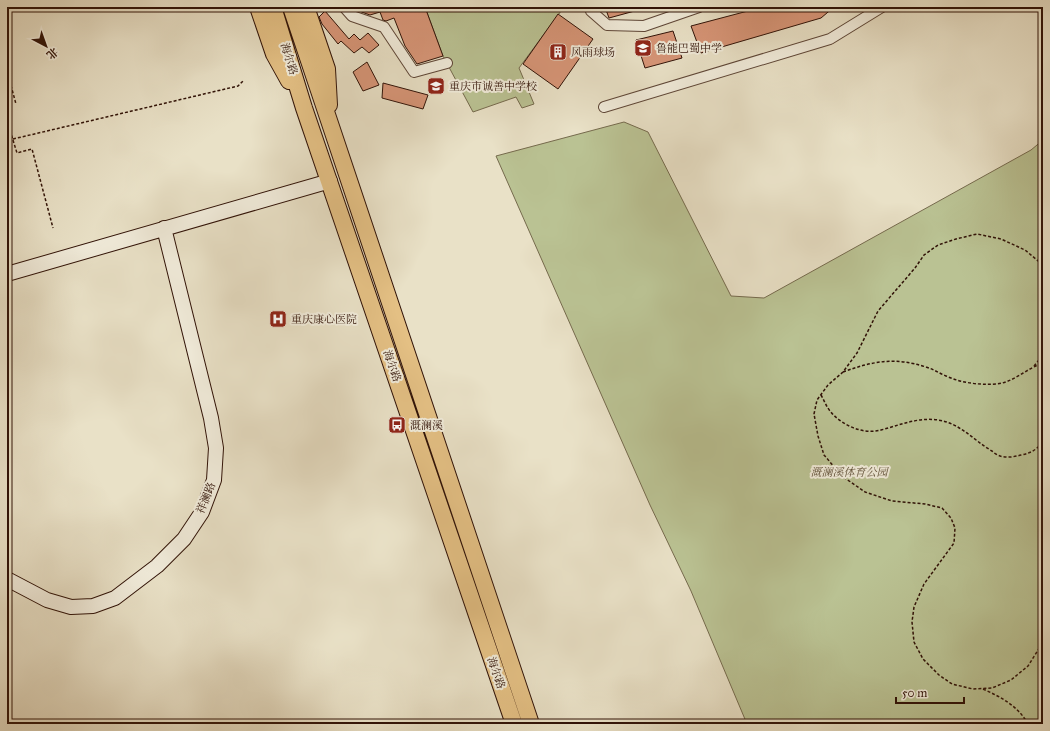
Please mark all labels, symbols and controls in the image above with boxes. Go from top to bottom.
north arrow [26,26,66,66]
school or university icon: 鲁能巴蜀中学 [633,38,653,58]
street label: 海尔路 [278,41,300,77]
building icon: 风雨球场 [548,42,568,62]
place label: 鲁能巴蜀中学 [656,42,722,55]
text: 北 [44,45,61,62]
place label: 风雨球场 [571,46,615,59]
school or university icon: 重庆市诚善中学校 [426,76,446,96]
place label: 重庆市诚善中学校 [449,80,537,93]
hospital icon: 重庆康心医院 [268,309,288,329]
place label: 重庆康心医院 [291,313,357,326]
street label: 海尔路 [380,348,404,384]
bus stop icon: 溉澜溪 [387,415,407,435]
place label: 溉澜溪 [410,419,443,432]
park label: 溉澜溪体育公园 [811,466,889,479]
street label: 祥澜路 [194,480,218,516]
street label: 海尔路 [484,655,508,691]
scale bar [896,679,964,705]
text: 50 m [902,686,927,700]

